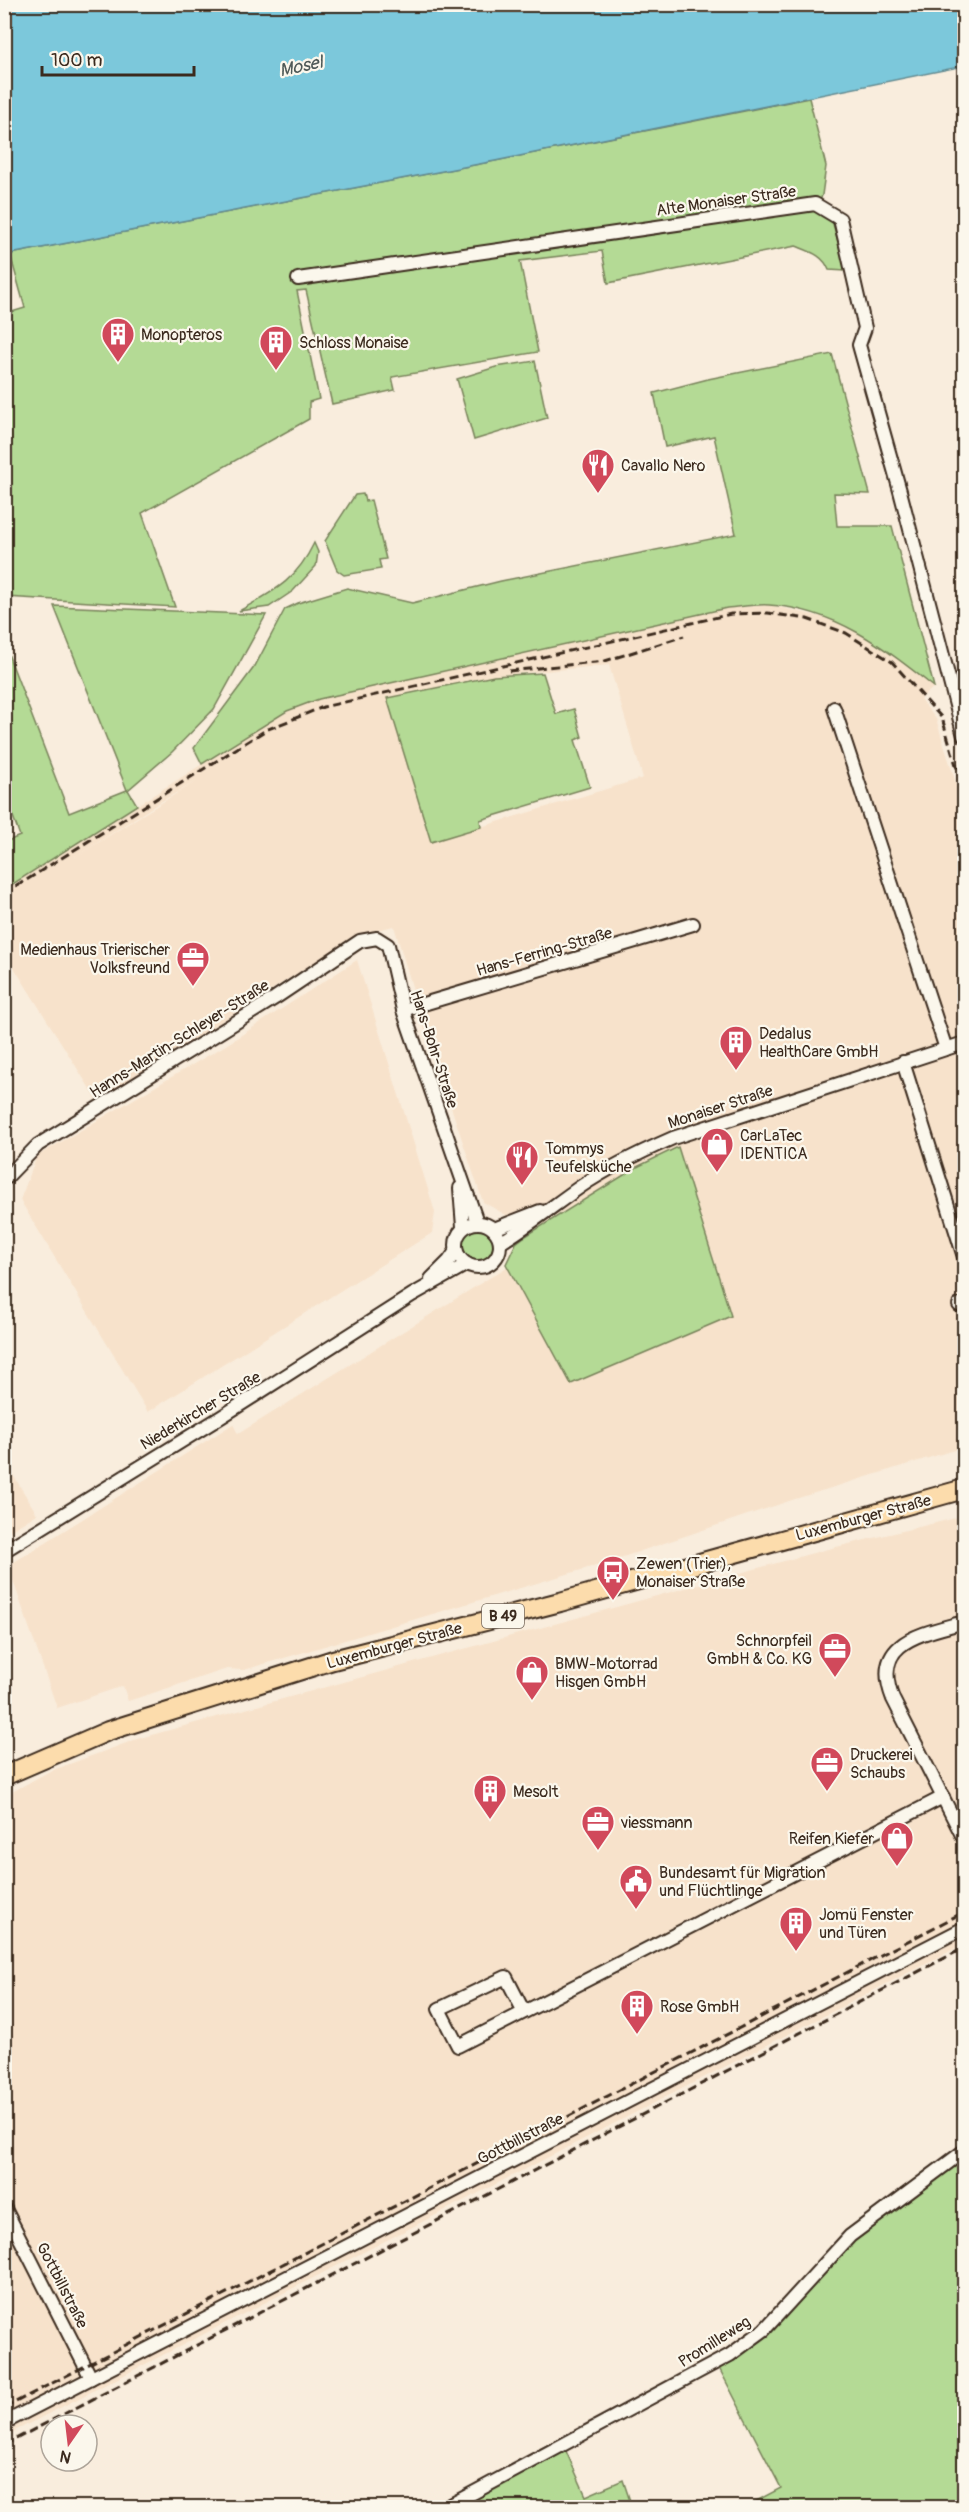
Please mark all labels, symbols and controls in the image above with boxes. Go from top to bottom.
scale bar [42,39,194,77]
text: 100 m [51,49,103,72]
water label: Mosel [277,50,327,82]
street label: Alte Monaiser Straße [655,181,797,221]
building icon: Monopteros [100,316,136,363]
building icon: Schloss Monaise [258,324,294,371]
place label: Monopteros [141,325,222,345]
place label: Schloss Monaise [299,333,409,353]
restaurant icon: Cavallo Nero [580,447,616,494]
place label: Cavallo Nero [621,456,706,476]
street label: Hans-Ferring-Straße [474,923,615,981]
place label: Medienhaus Trierischer Volksfreund [20,940,170,978]
office icon: Medienhaus Trierischer Volksfreund [175,940,211,987]
street label: Hanns-Martin-Schleyer-Straße [86,975,273,1102]
street label: Hans-Bohr-Straße [406,988,463,1111]
building icon: Dedalus HealthCare GmbH [718,1024,754,1071]
place label: Dedalus HealthCare GmbH [759,1024,878,1062]
street label: Monaiser Straße [665,1081,775,1133]
shop icon: CarLaTec IDENTICA [699,1126,735,1173]
place label: CarLaTec IDENTICA [740,1126,808,1164]
restaurant icon: Tommys Teufelsküche [504,1139,540,1186]
place label: Tommys Teufelsküche [545,1139,632,1177]
street label: Niederkircher Straße [137,1367,264,1455]
street label: Luxemburger Straße [793,1490,933,1546]
bus stop icon: Zewen (Trier), Monaiser Straße [595,1554,631,1601]
place label: Zewen (Trier), Monaiser Straße [636,1554,745,1592]
road number: B 49 [482,1604,524,1628]
street label: Luxemburger Straße [324,1618,464,1674]
place label: Schnorpfeil GmbH & Co. KG [707,1631,812,1669]
office icon: Schnorpfeil GmbH & Co. KG [817,1631,853,1678]
shop icon: BMW-Motorrad Hisgen GmbH [514,1654,550,1701]
place label: BMW-Motorrad Hisgen GmbH [555,1654,658,1692]
office icon: Druckerei Schaubs [809,1745,845,1792]
place label: Druckerei Schaubs [850,1745,913,1783]
building icon: Mesolt [472,1773,508,1820]
place label: Mesolt [513,1782,559,1802]
office icon: viessmann [580,1804,616,1851]
place label: viessmann [620,1813,693,1833]
shop icon: Reifen Kiefer [879,1820,915,1867]
place label: Reifen Kiefer [789,1829,874,1849]
public building icon: Bundesamt für Migration und Flüchtlinge [618,1863,654,1910]
place label: Bundesamt für Migration und Flüchtlinge [659,1863,826,1901]
building icon: Jomü Fenster und Türen [778,1905,814,1952]
place label: Jomü Fenster und Türen [819,1905,914,1943]
building icon: Rose GmbH [619,1988,655,2035]
place label: Rose GmbH [660,1997,739,2017]
street label: Gottbillstraße [474,2109,567,2169]
street label: Gottbillstraße [32,2239,92,2332]
street label: Promilleweg [675,2312,754,2372]
north arrow [39,2413,99,2473]
text: N [58,2446,73,2468]

